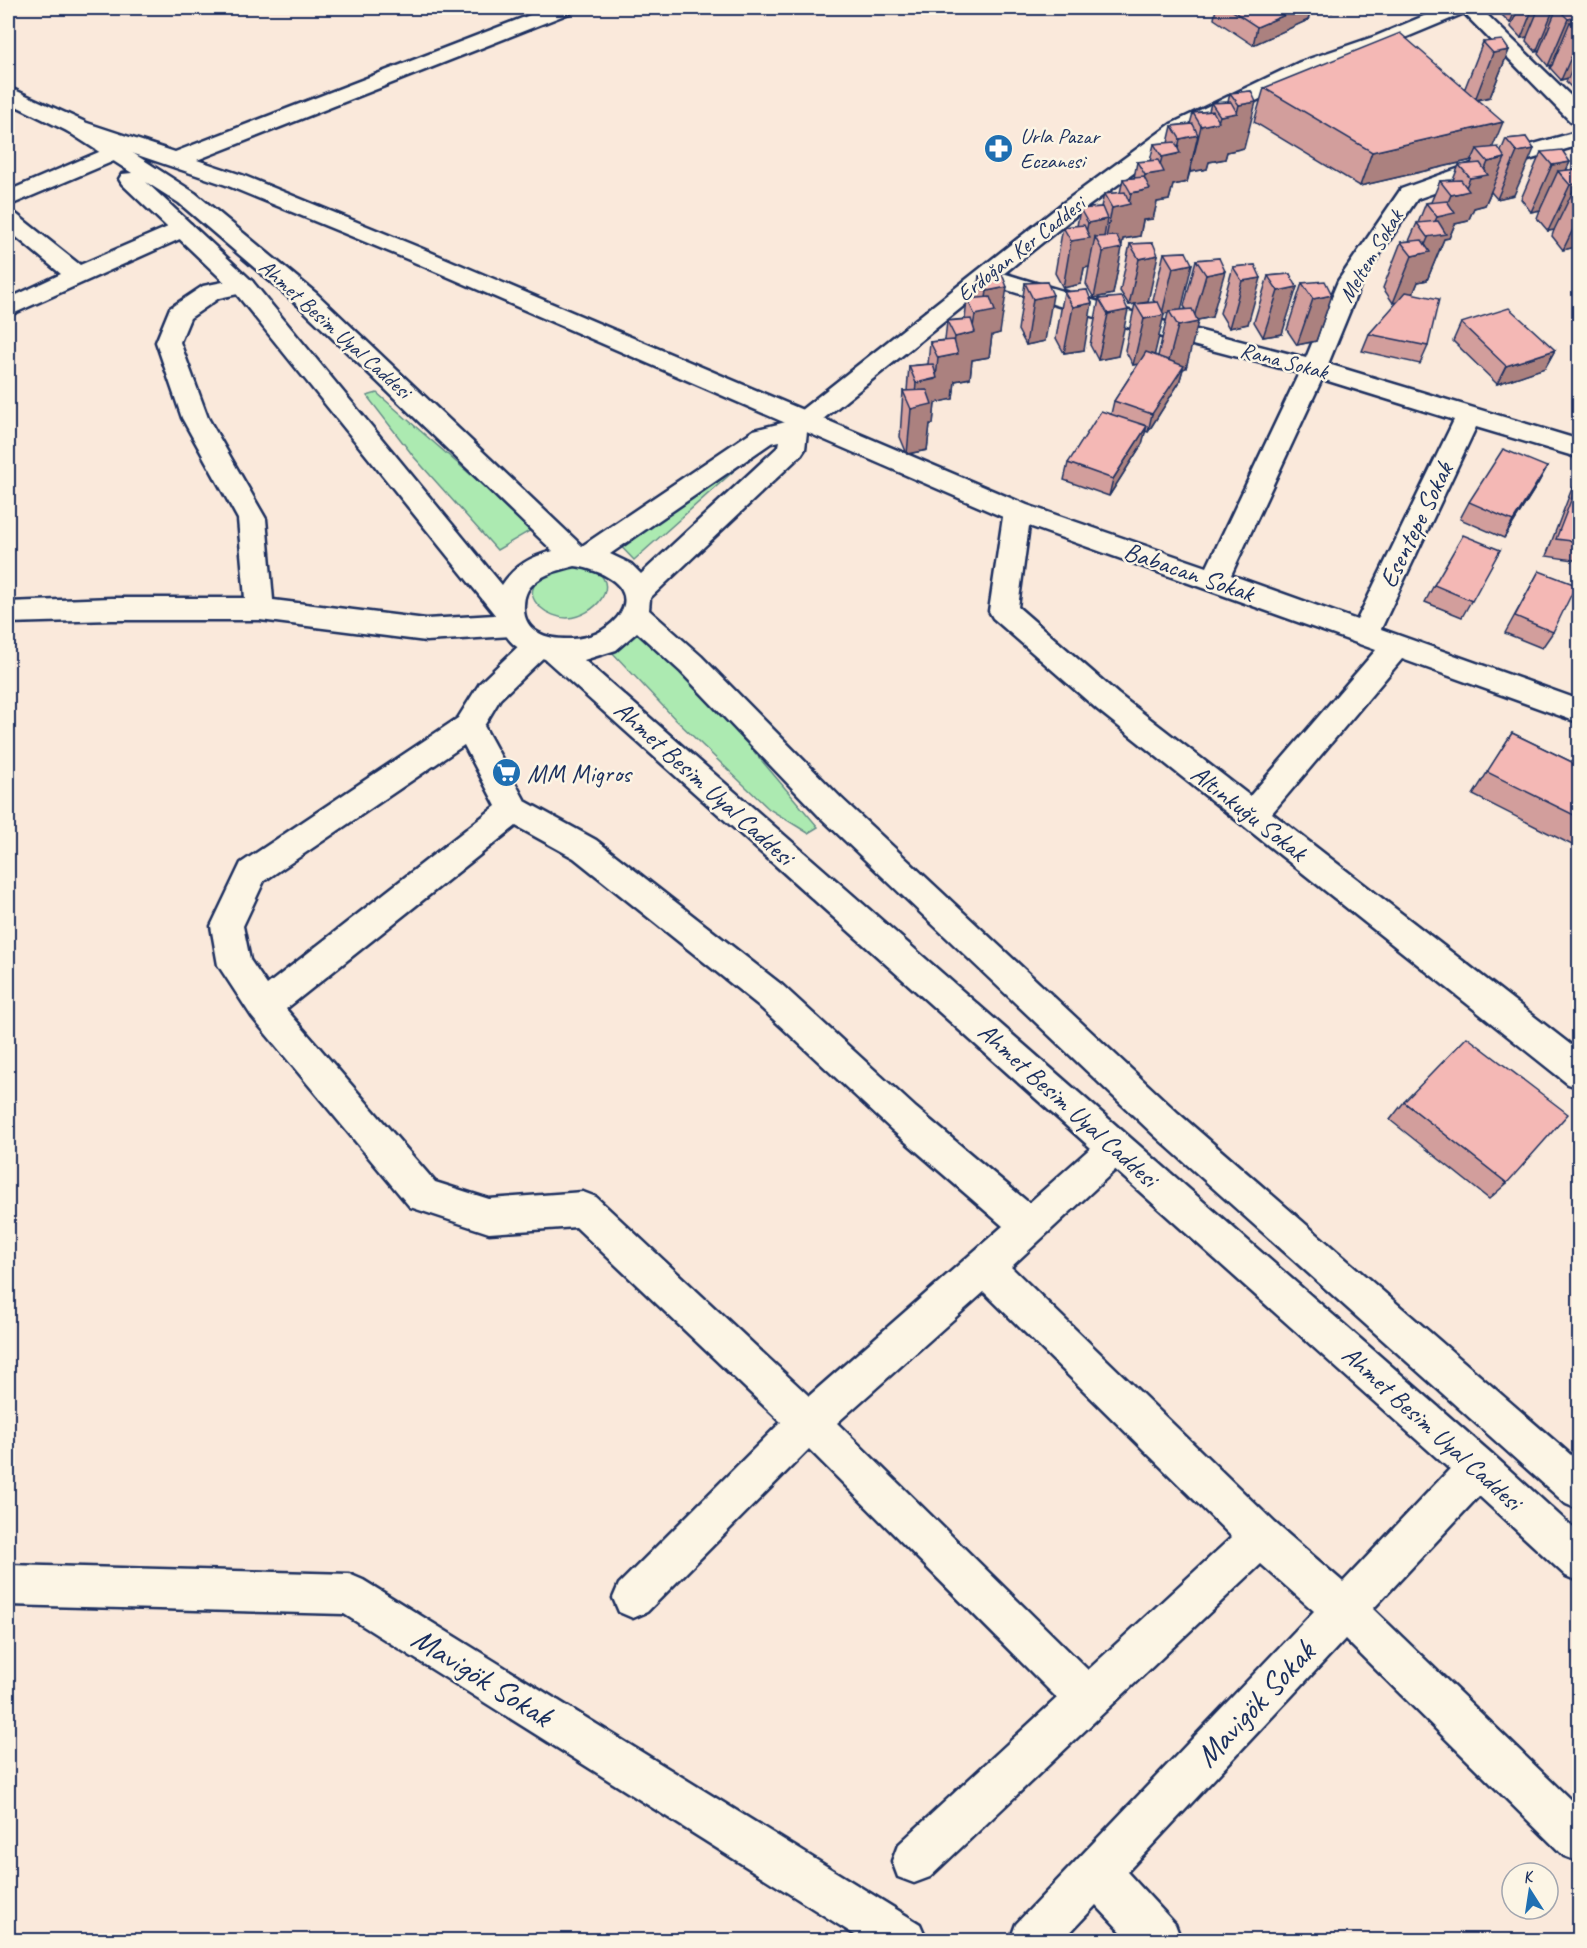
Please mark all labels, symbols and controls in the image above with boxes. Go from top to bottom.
place label: Urla Pazar Eczanesi [1020,122,1101,175]
pharmacy icon: Urla Pazar Eczanesi [983,133,1015,165]
street label: Erdoğan Ker Caddesi [951,188,1093,308]
street label: Meltem Sokak [1332,203,1411,307]
street label: Ahmet Besim Uyal Caddesi [253,253,419,407]
street label: Rana Sokak [1237,336,1333,387]
street label: Esentepe Sokak [1372,455,1462,593]
street label: Babacan Sokak [1120,534,1260,610]
street label: Ahmet Besim Uyal Caddesi [607,693,803,875]
supermarket icon: MM Migros [490,757,522,789]
place label: MM Migros [527,757,633,790]
street label: Altınkuğu Sokak [1184,757,1315,870]
street label: Ahmet Besim Uyal Caddesi [971,1015,1167,1197]
street label: Ahmet Besim Uyal Caddesi [1335,1338,1531,1520]
street label: Mavigök Sokak [404,1618,562,1737]
street label: Mavigök Sokak [1186,1631,1325,1776]
north arrow [1500,1861,1560,1921]
text: K [1521,1866,1537,1888]

